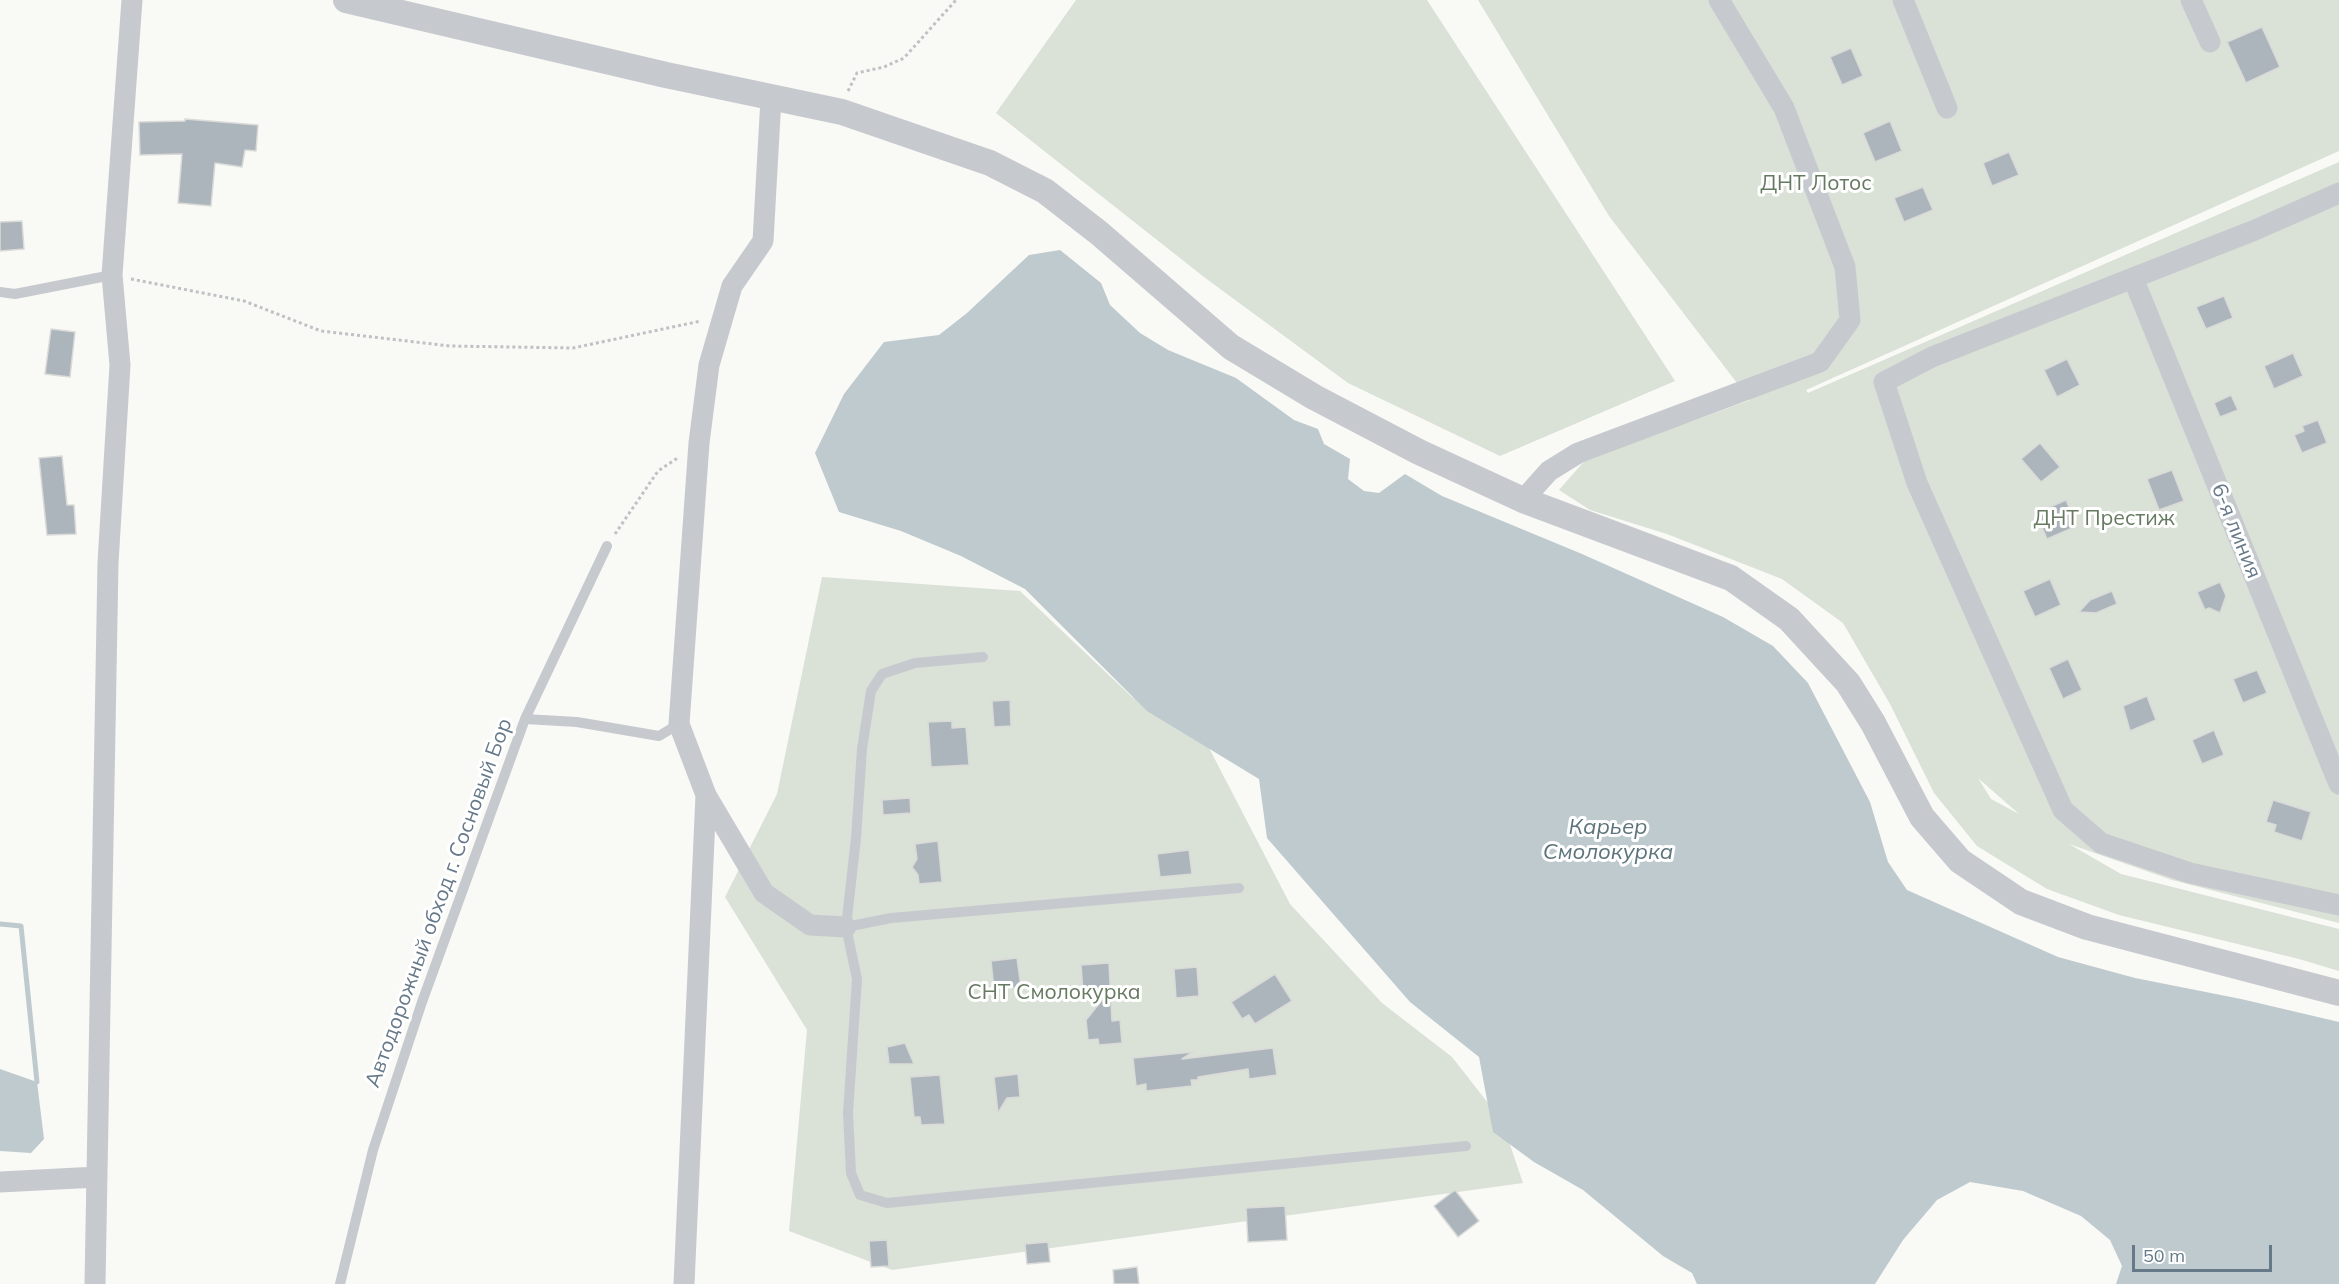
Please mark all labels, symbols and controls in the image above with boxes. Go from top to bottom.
park label: ДНТ Лотос [1760,171,1872,197]
street label: 6-я линия [2206,480,2266,582]
park label: ДНТ Престиж [2033,506,2175,532]
street label: Автодорожный обход г. Сосновый Бор [360,715,518,1091]
water label: Карьер Смолокурка [1543,814,1673,866]
park label: СНТ Смолокурка [967,980,1141,1006]
scale bar [2135,1233,2274,1271]
text: 50 m [2143,1244,2185,1267]

